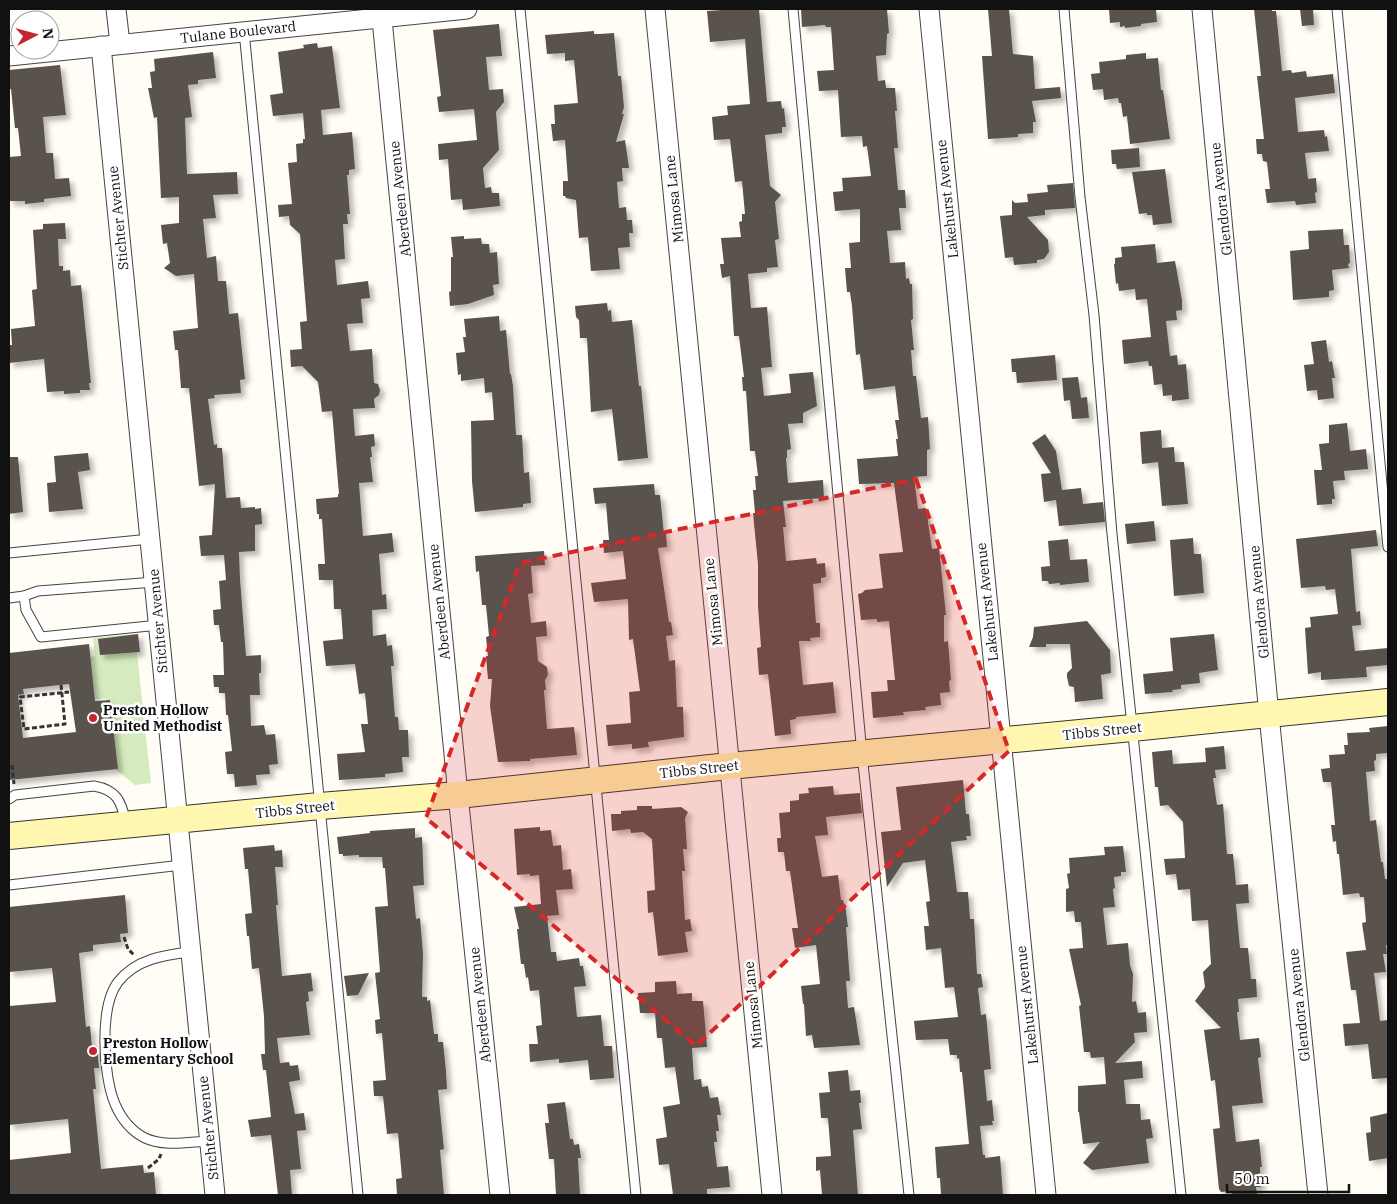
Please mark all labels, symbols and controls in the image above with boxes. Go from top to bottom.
north arrow [10,10,60,60]
street label: Tulane Boulevard [179,17,297,47]
text: N [38,27,57,40]
street label: Lakehurst Avenue [932,139,962,259]
street label: Aberdeen Avenue [385,140,415,258]
street label: Glendora Avenue [1206,142,1236,256]
street label: Mimosa Lane [660,154,688,244]
street label: Stichter Avenue [104,165,132,271]
street label: Lakehurst Avenue [972,542,1002,662]
street label: Aberdeen Avenue [424,543,454,661]
street label: Glendora Avenue [1245,545,1273,659]
street label: Mimosa Lane [699,557,727,647]
street label: Stichter Avenue [144,568,172,674]
place label: Preston Hollow United Methodist [103,701,222,735]
marker: Preston Hollow United Methodist [87,712,99,724]
street label: Tibbs Street [1061,718,1143,744]
street label: Tibbs Street [658,756,740,782]
street label: Tibbs Street [254,796,336,822]
street label: Lakehurst Avenue [1012,945,1042,1065]
street label: Aberdeen Avenue [465,946,495,1064]
street label: Glendora Avenue [1284,948,1314,1062]
street label: Mimosa Lane [739,960,767,1050]
place label: Preston Hollow Elementary School [103,1034,234,1068]
marker: Preston Hollow Elementary School [87,1045,99,1057]
street label: Stichter Avenue [194,1075,222,1181]
scale bar [1227,1162,1350,1194]
text: 50 m [1234,1169,1270,1188]

